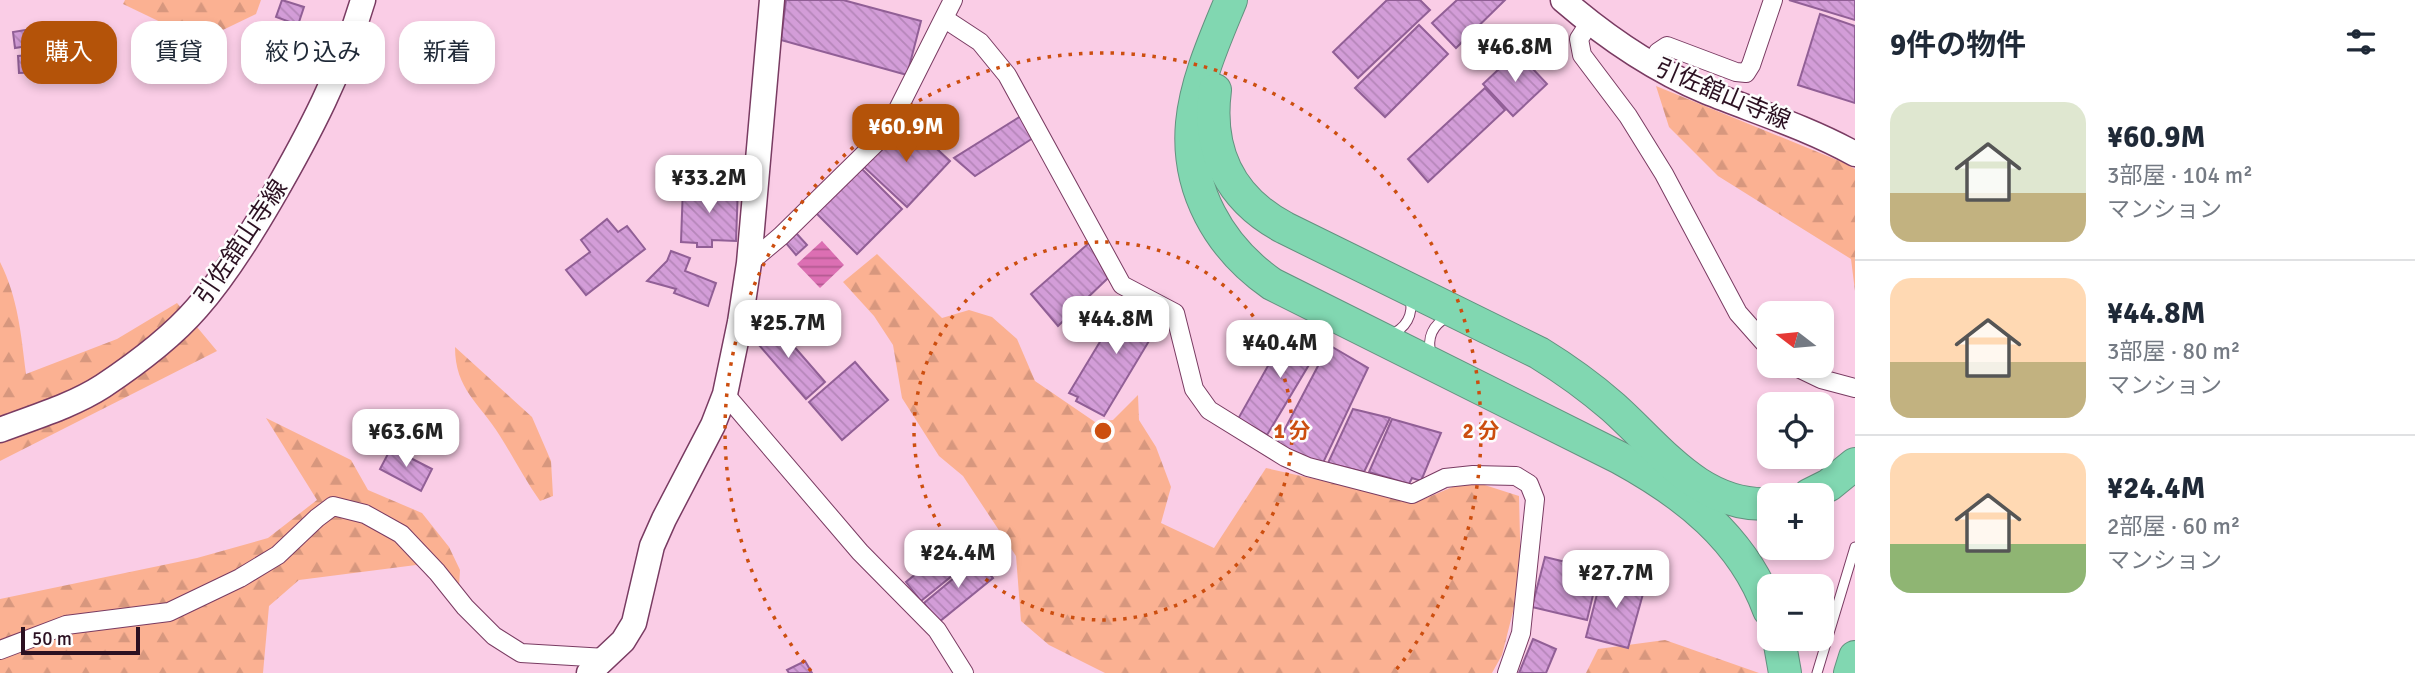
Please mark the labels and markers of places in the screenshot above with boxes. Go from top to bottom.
pin: ¥46.8M [1458,24,1572,84]
pin: ¥60.9M [849,104,963,164]
pin: ¥33.2M [652,156,766,215]
pin: ¥44.8M [1059,296,1173,356]
pin: ¥25.7M [731,300,845,360]
pin: ¥40.4M [1223,320,1337,380]
pin: ¥63.6M [349,410,463,469]
centre of rings [1091,419,1115,443]
pin: ¥24.4M [901,530,1015,590]
pin: ¥27.7M [1559,550,1673,610]

